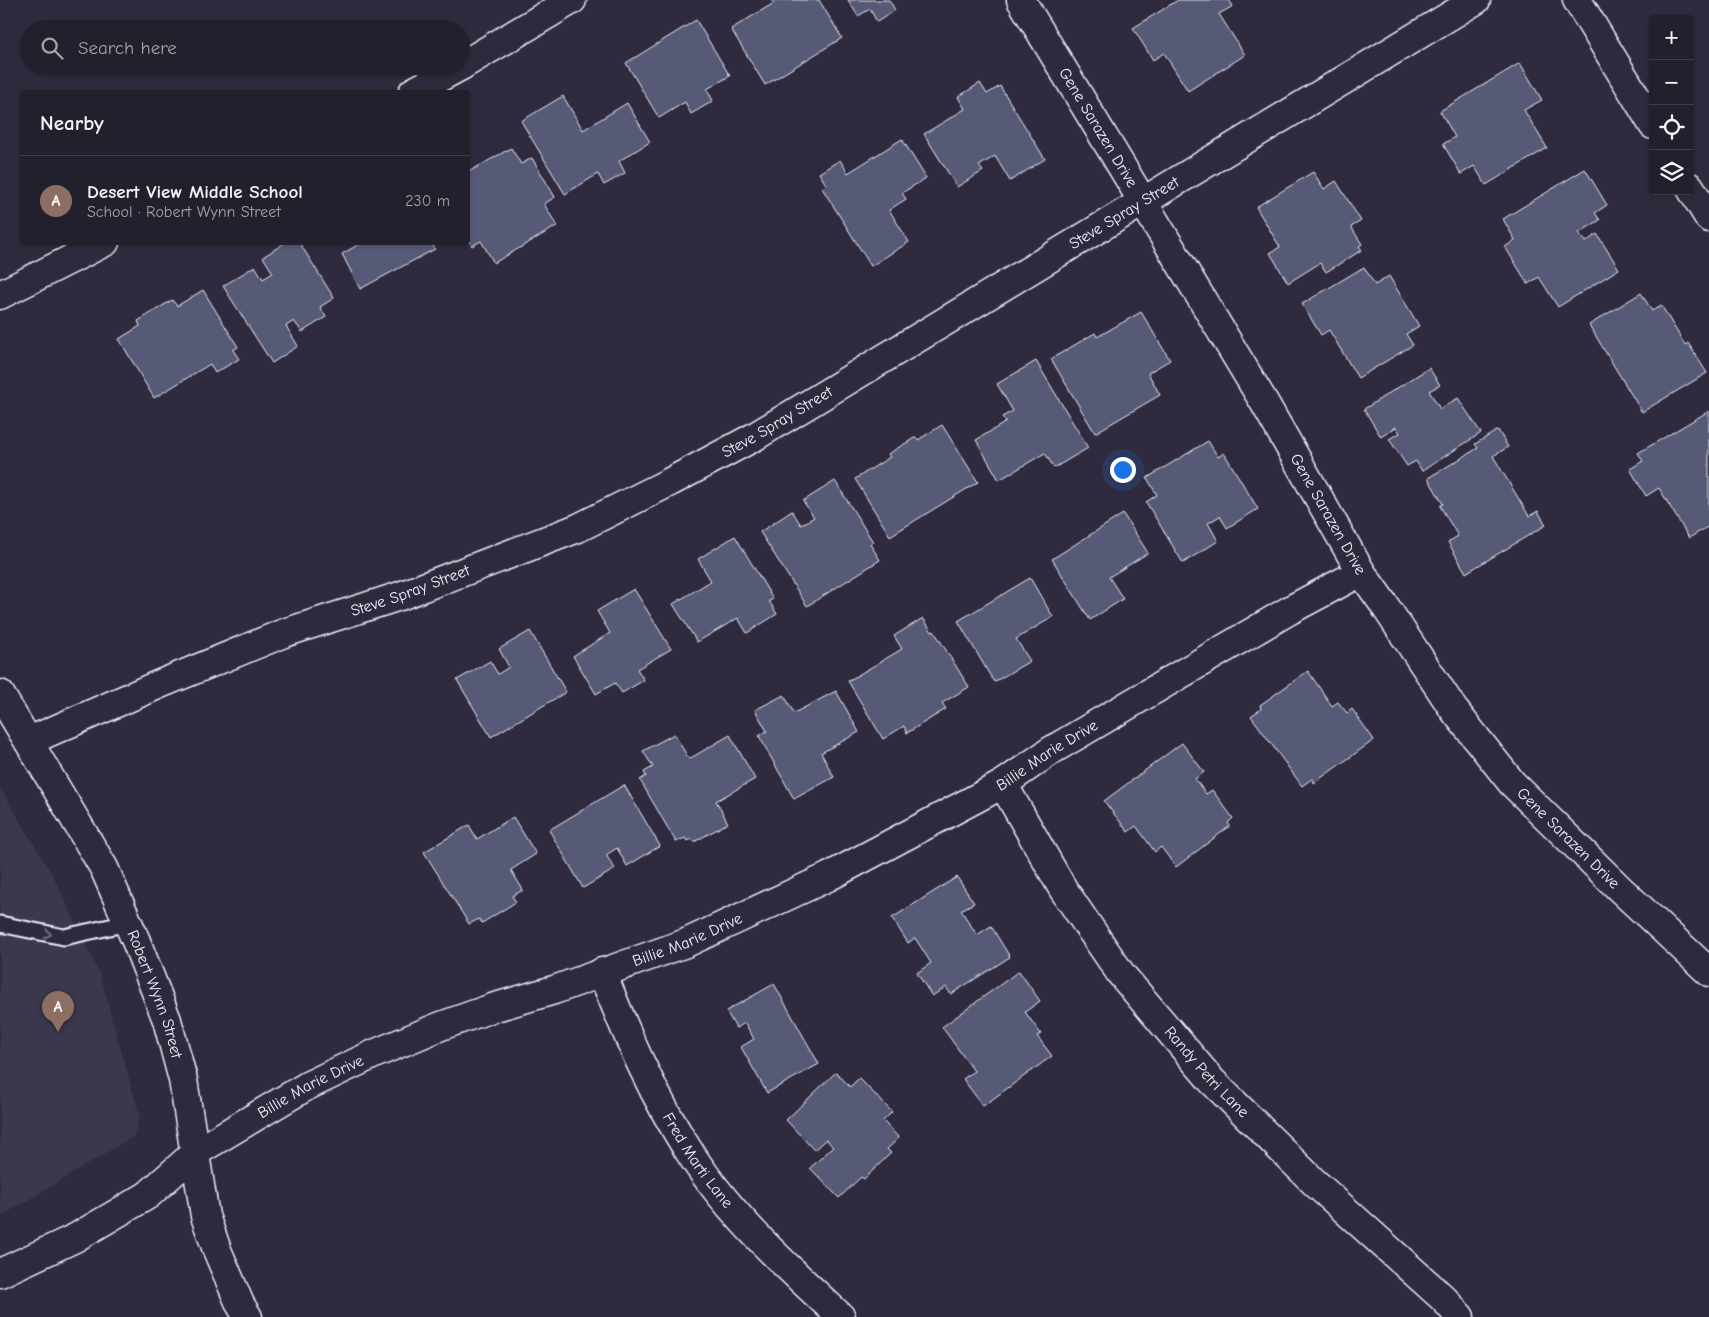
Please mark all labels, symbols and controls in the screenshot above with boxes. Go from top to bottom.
map controls [1649,15,1694,195]
button: + [1649,15,1694,60]
search box [20,20,470,75]
icon: search [38,34,66,62]
text: Search here [78,37,177,59]
button: − [1649,60,1694,105]
street label: Gene Sarazen Drive [1055,64,1141,191]
button: locate [1649,105,1694,150]
text: Nearby [40,111,104,135]
button: layers [1649,150,1694,195]
street label: Steve Spray Street [1066,173,1183,253]
text: Desert View Middle School [87,181,303,203]
text: A [52,192,60,210]
text: 230 m [405,192,450,210]
text: School · Robert Wynn Street [87,203,281,221]
street label: Steve Spray Street [719,382,836,461]
street label: Gene Sarazen Drive [1286,451,1370,578]
your location [1110,457,1136,483]
street label: Steve Spray Street [348,561,473,620]
street label: Billie Marie Drive [993,716,1101,795]
street label: Gene Sarazen Drive [1513,784,1623,892]
street label: Billie Marie Drive [630,909,745,970]
street label: Robert Wynn Street [123,927,186,1061]
one-way arrow [43,928,52,939]
pin: A [42,991,74,1032]
street label: Randy Petri Lane [1161,1023,1252,1121]
street label: Billie Marie Drive [255,1051,366,1122]
street label: Fred Marti Lane [659,1110,737,1212]

